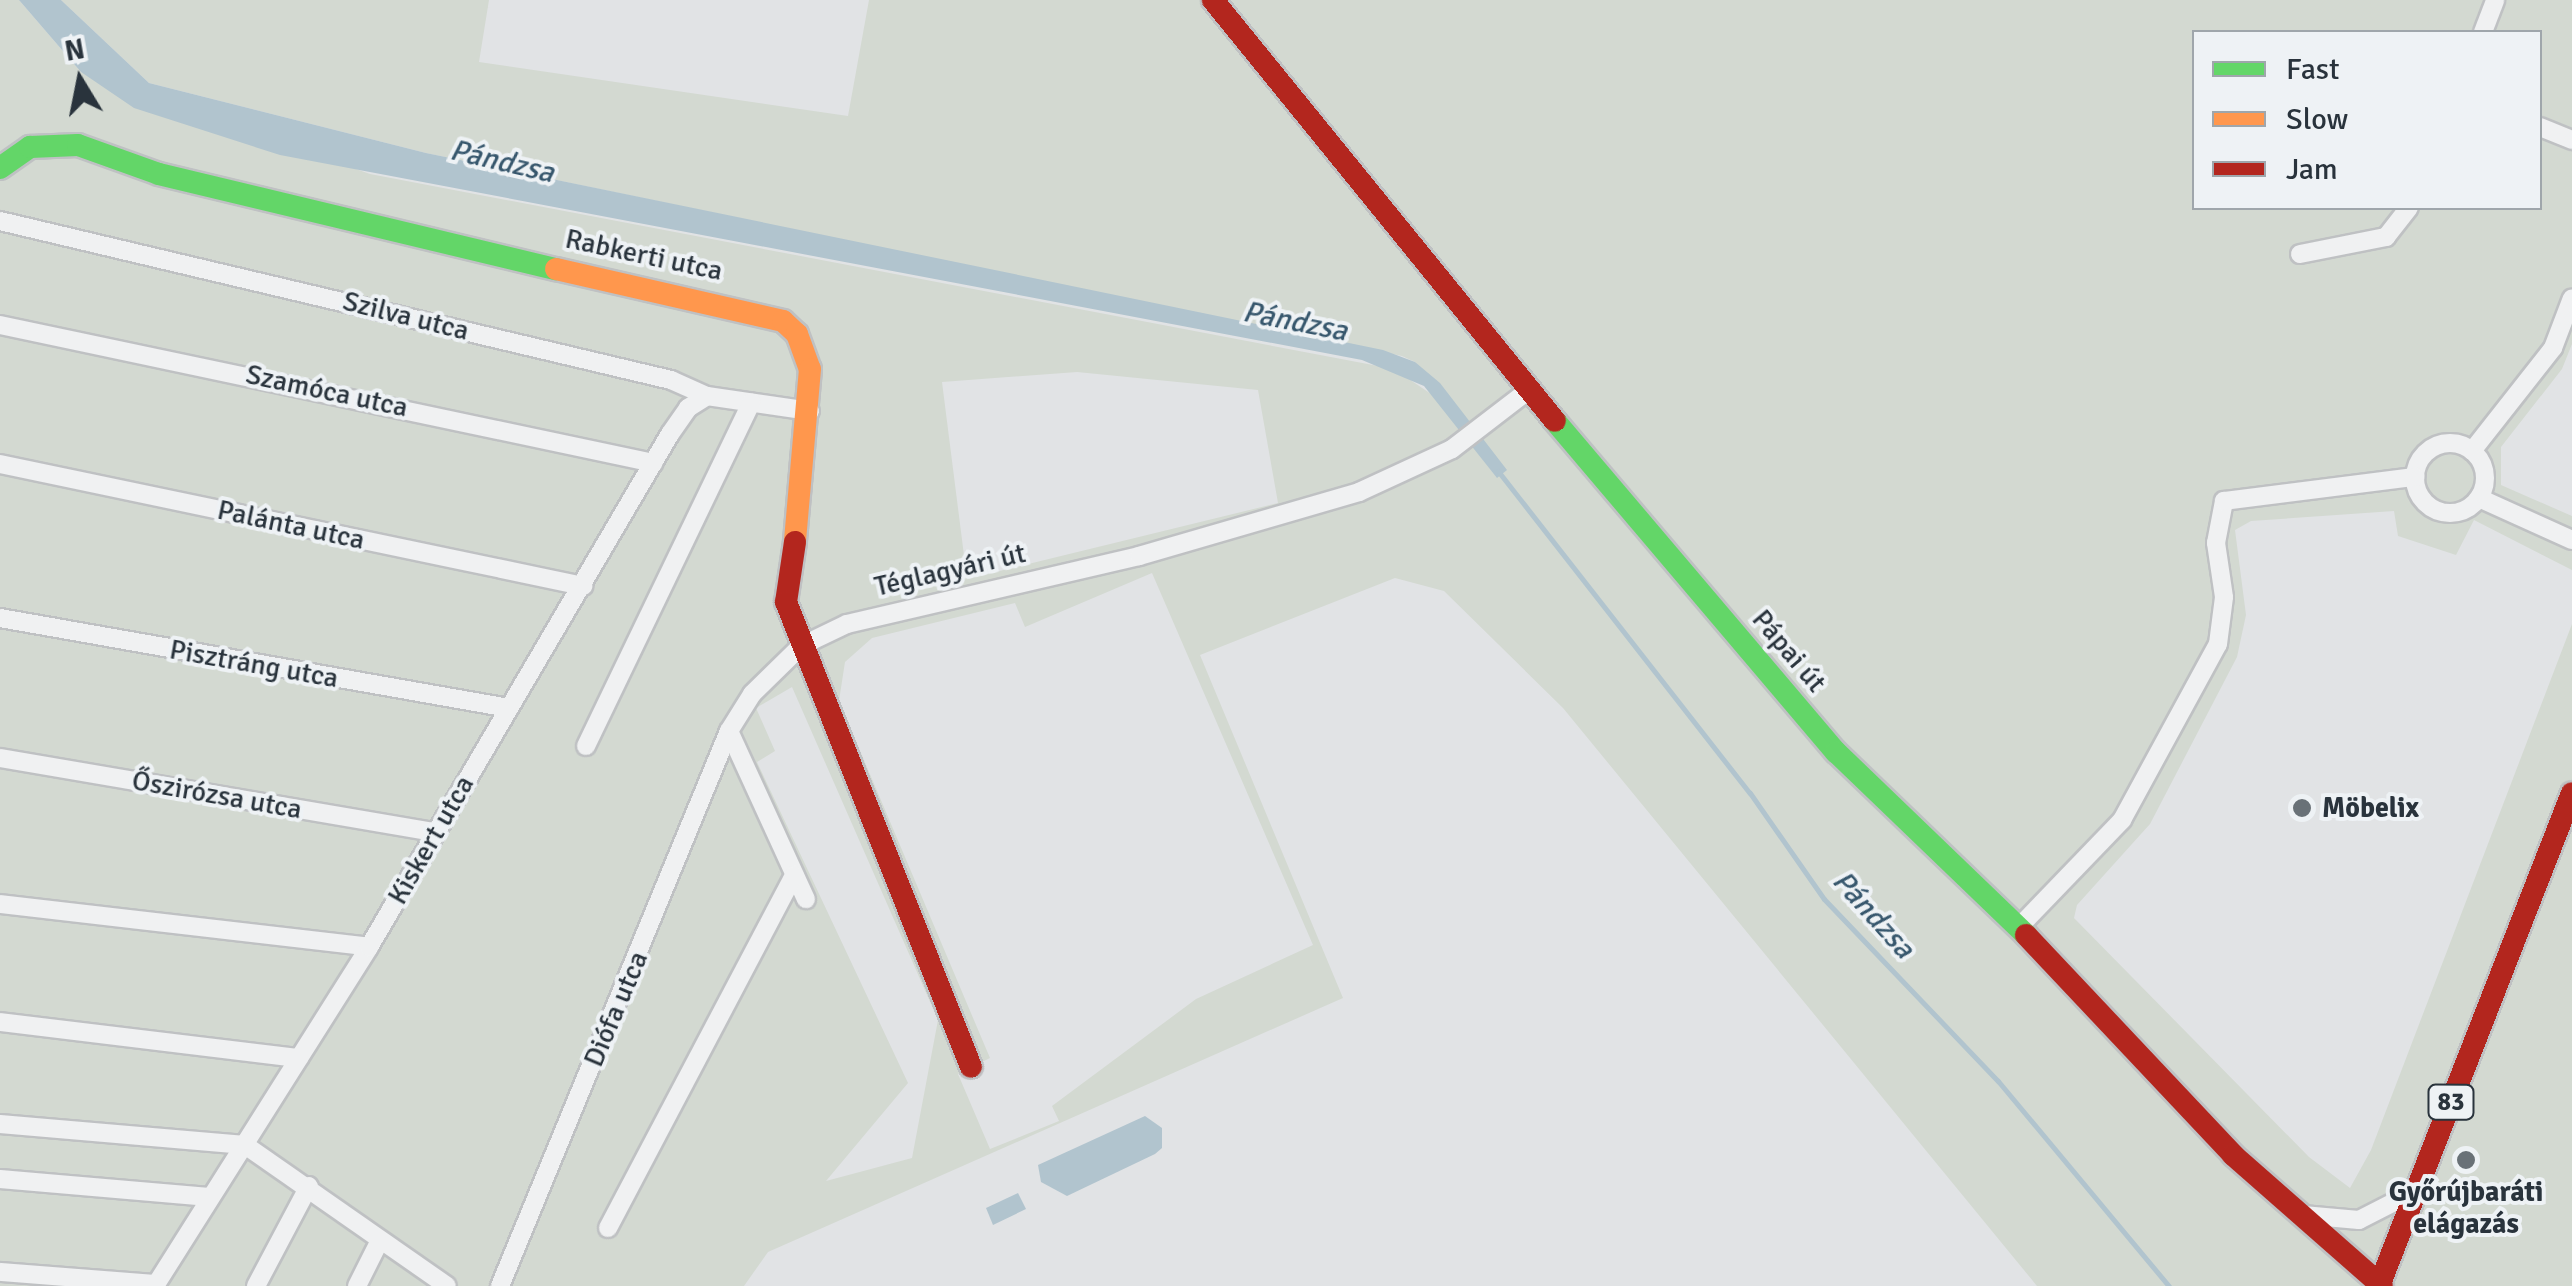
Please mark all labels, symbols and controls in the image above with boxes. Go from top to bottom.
north arrow [30,30,130,130]
legend [2192,30,2542,210]
text: N [62,32,87,69]
text: Fast [2286,51,2339,88]
text: Slow [2286,101,2348,138]
water label: Pándzsa [447,133,557,191]
text: Jam [2286,151,2338,188]
street label: Rabkerti utca [562,222,726,288]
street label: Szilva utca [339,284,473,348]
water label: Pándzsa [1240,294,1350,350]
street label: Szamóca utca [243,357,411,425]
street label: Palánta utca [214,493,368,557]
street label: Téglagyári út [871,536,1029,604]
street label: Pápai út [1745,603,1833,699]
street label: Pisztráng utca [167,633,341,695]
street label: Őszirózsa utca [129,764,305,826]
street label: Kiskert utca [381,770,481,910]
place label: Möbelix [2322,791,2419,825]
marker: Möbelix [2291,797,2313,819]
water label: Pándzsa [1824,864,1922,966]
street label: Diófa utca [577,946,655,1072]
road number: 83 [2426,1082,2476,1122]
marker: Győrújbaráti elágazás [2455,1149,2477,1171]
place label: Győrújbaráti elágazás [2389,1175,2543,1241]

